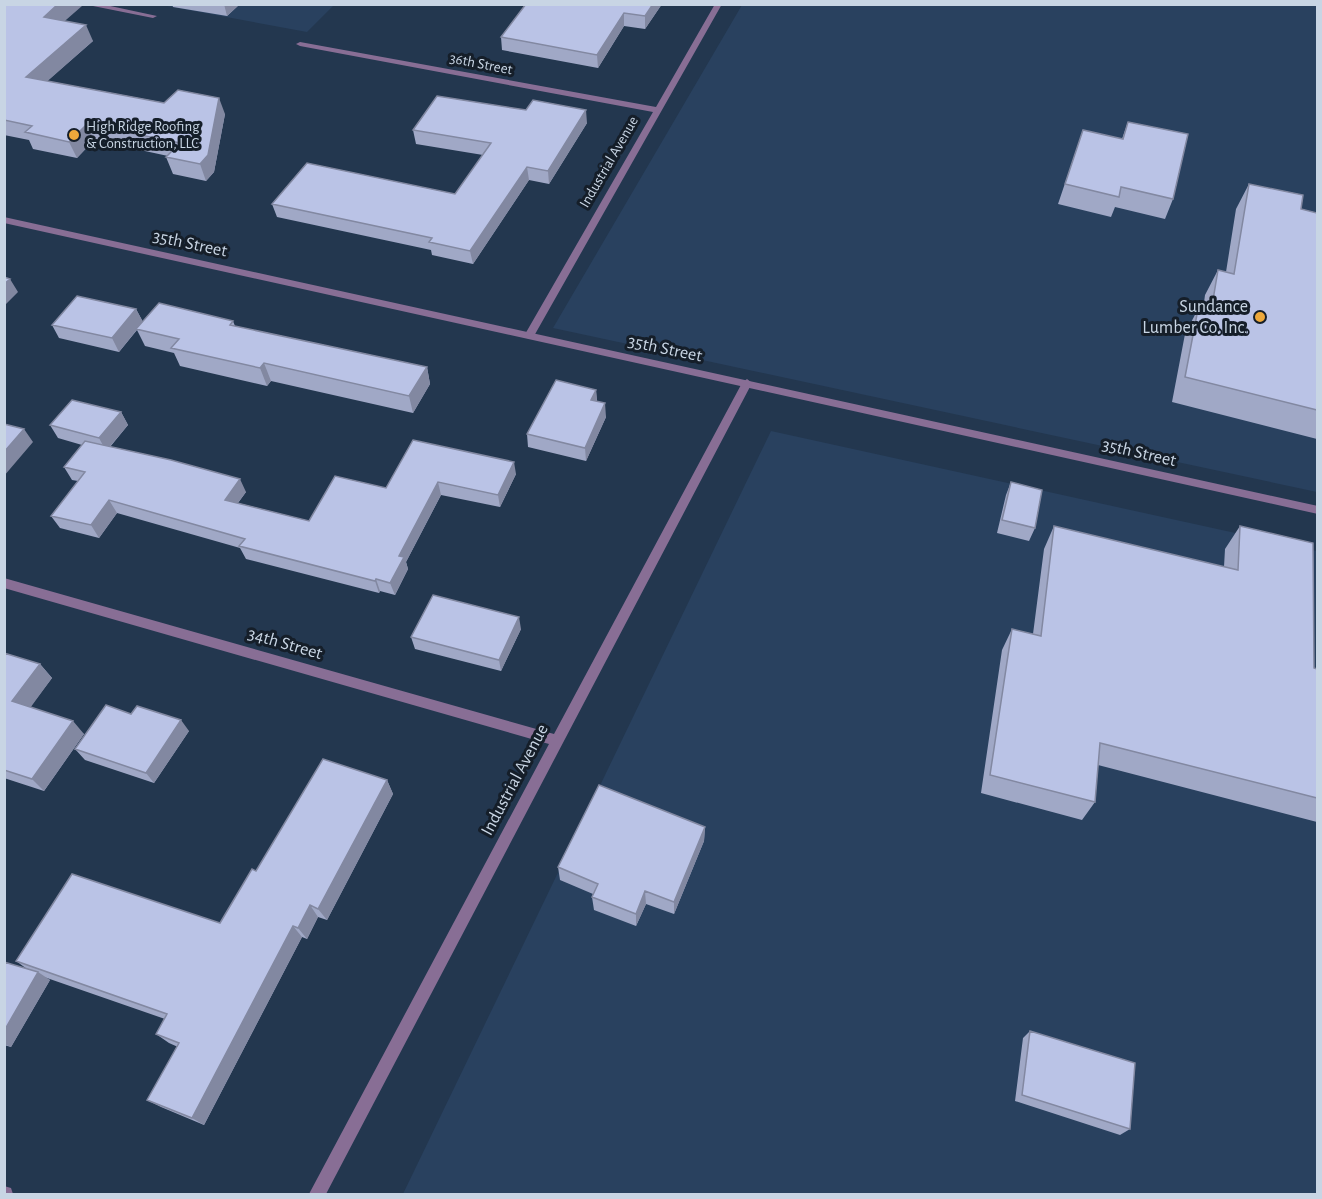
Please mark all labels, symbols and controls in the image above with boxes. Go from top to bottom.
street label: 36th Street [448,51,514,77]
street label: Industrial Avenue [577,114,641,210]
place label: High Ridge Roofing & Construction, LLC [86,119,200,151]
marker: High Ridge Roofing & Construction, LLC [67,128,81,142]
street label: 35th Street [151,227,229,261]
place label: Sundance Lumber Co. Inc. [1142,298,1248,337]
marker: Sundance Lumber Co. Inc. [1253,310,1267,324]
street label: 35th Street [626,332,704,366]
street label: 35th Street [1100,436,1178,470]
street label: 34th Street [246,625,324,663]
street label: Industrial Avenue [478,721,552,839]

